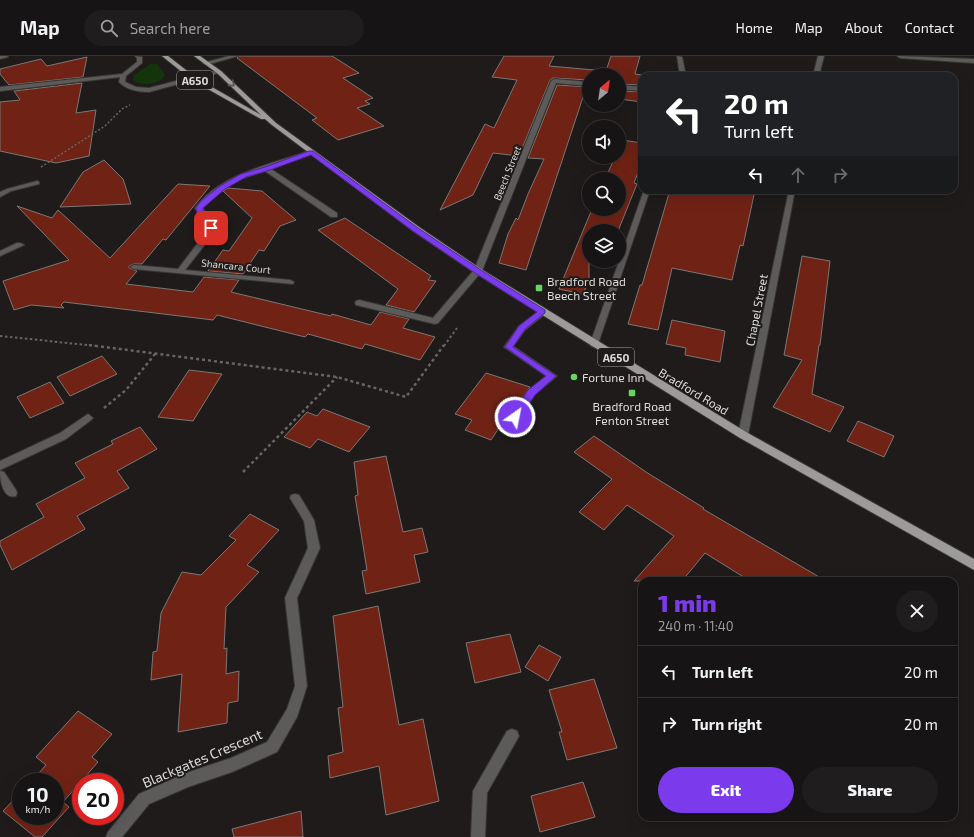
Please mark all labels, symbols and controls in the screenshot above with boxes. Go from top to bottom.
search box [84,10,364,46]
text: Map [20,16,60,39]
icon: search [98,17,120,39]
text: Search here [130,19,210,37]
text: Home [736,19,773,36]
text: Map [795,19,823,36]
text: About [845,19,883,36]
text: Contact [905,19,954,36]
north arrow [582,68,626,112]
map controls [582,68,626,268]
road number: A650 [177,71,213,89]
one-way arrow [228,79,235,86]
text: 20 m [724,86,789,120]
icon: left [658,88,710,140]
button: sound [582,120,626,164]
text: Turn left [724,120,794,142]
street label: Beech Street [491,144,523,202]
icon: left [745,164,767,186]
icon: ahead [787,164,809,186]
icon: right [829,164,851,186]
button: search [582,172,626,216]
pin [194,211,228,245]
icon: arrive [200,217,222,239]
button: layers [582,224,626,268]
street label: Shancara Court [201,256,271,276]
street label: Chapel Street [742,272,770,347]
place label: Bradford Road Beech Street [547,274,626,302]
marker: Bradford Road Beech Street [534,283,544,293]
road number: A650 [598,348,634,366]
street label: Bradford Road [657,365,731,417]
place label: Fortune Inn [582,370,645,384]
marker: Fortune Inn [569,372,579,382]
marker: Bradford Road Fenton Street [627,388,637,398]
position arrow [494,396,536,438]
place label: Bradford Road Fenton Street [593,399,671,427]
text: 1 min [658,588,717,617]
button: close [896,590,938,632]
text: 240 m · 11:40 [658,618,734,634]
icon: left [658,661,680,683]
text: Turn left [692,663,753,681]
text: 20 m [904,663,938,681]
icon: right [658,713,680,735]
text: Turn right [692,715,762,733]
text: 20 m [904,715,938,733]
street label: Blackgates Crescent [139,725,265,791]
button: Exit [658,767,794,813]
button: Share [802,767,938,813]
speed limit sign: 20 [72,773,124,825]
text: 10 [27,782,49,806]
text: km/h [26,803,50,815]

